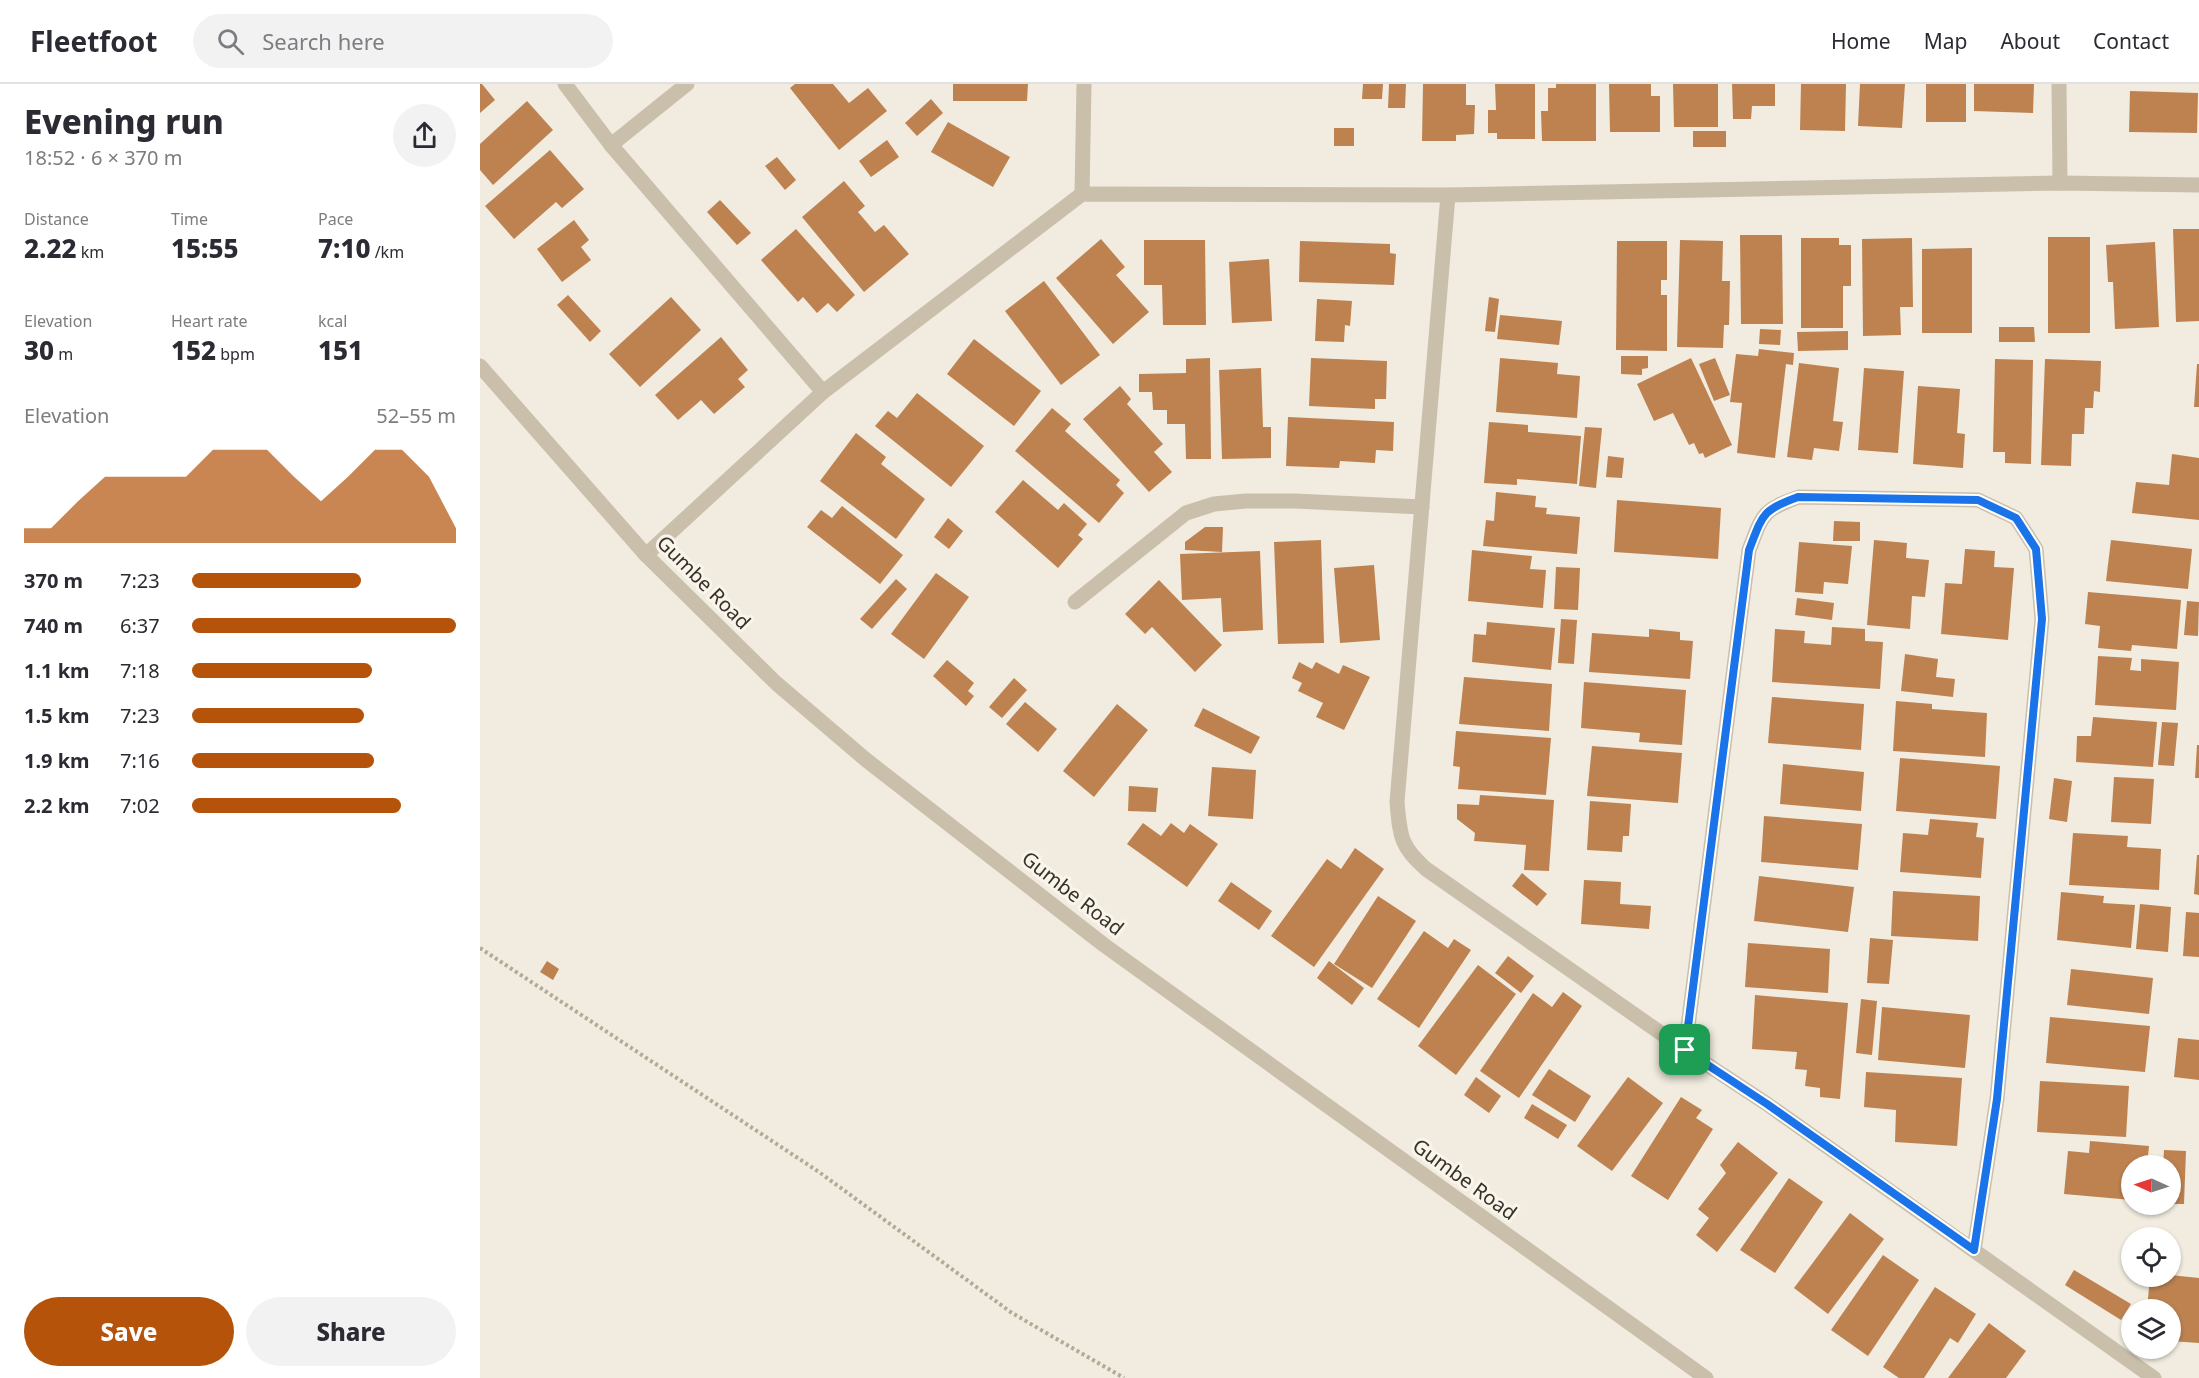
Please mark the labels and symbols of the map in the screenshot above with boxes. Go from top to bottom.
street label: Gumbe Road [651,529,757,635]
street label: Gumbe Road [1016,845,1130,941]
pin [1659,1024,1710,1075]
street label: Gumbe Road [1408,1132,1522,1226]
north arrow [2121,1155,2181,1215]

